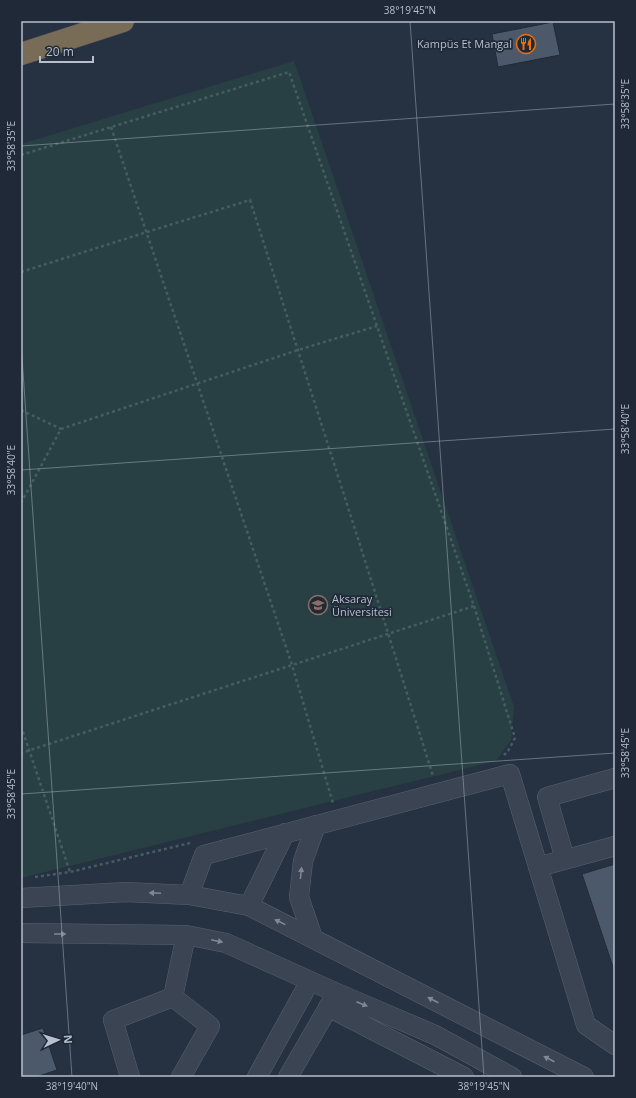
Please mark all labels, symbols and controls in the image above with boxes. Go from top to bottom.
text: 38°19'45"N [384,3,436,17]
restaurant icon: Kampüs Et Mangal [515,33,537,55]
place label: Kampüs Et Mangal [417,36,512,51]
scale bar [40,38,93,64]
text: 20 m [46,43,74,60]
text: 33°58'35"E [618,79,632,129]
text: 33°58'35"E [4,121,18,171]
text: 33°58'40"E [618,404,632,454]
text: 33°58'40"E [4,445,18,495]
place label: Aksaray Üniversitesi [332,591,392,619]
school or university icon: Aksaray Üniversitesi [307,594,329,616]
text: 33°58'45"E [618,728,632,778]
text: 33°58'45"E [4,769,18,819]
one-way arrow [298,867,305,880]
one-way arrow [149,890,161,897]
one-way arrow [274,919,286,925]
one-way arrow [54,931,67,937]
one-way arrow [211,939,223,945]
one-way arrow [427,997,439,1003]
one-way arrow [357,1001,368,1007]
north arrow [38,1020,78,1060]
text: N [61,1034,76,1044]
one-way arrow [543,1056,555,1062]
text: 38°19'40"N [46,1079,98,1093]
text: 38°19'45"N [458,1079,510,1093]

